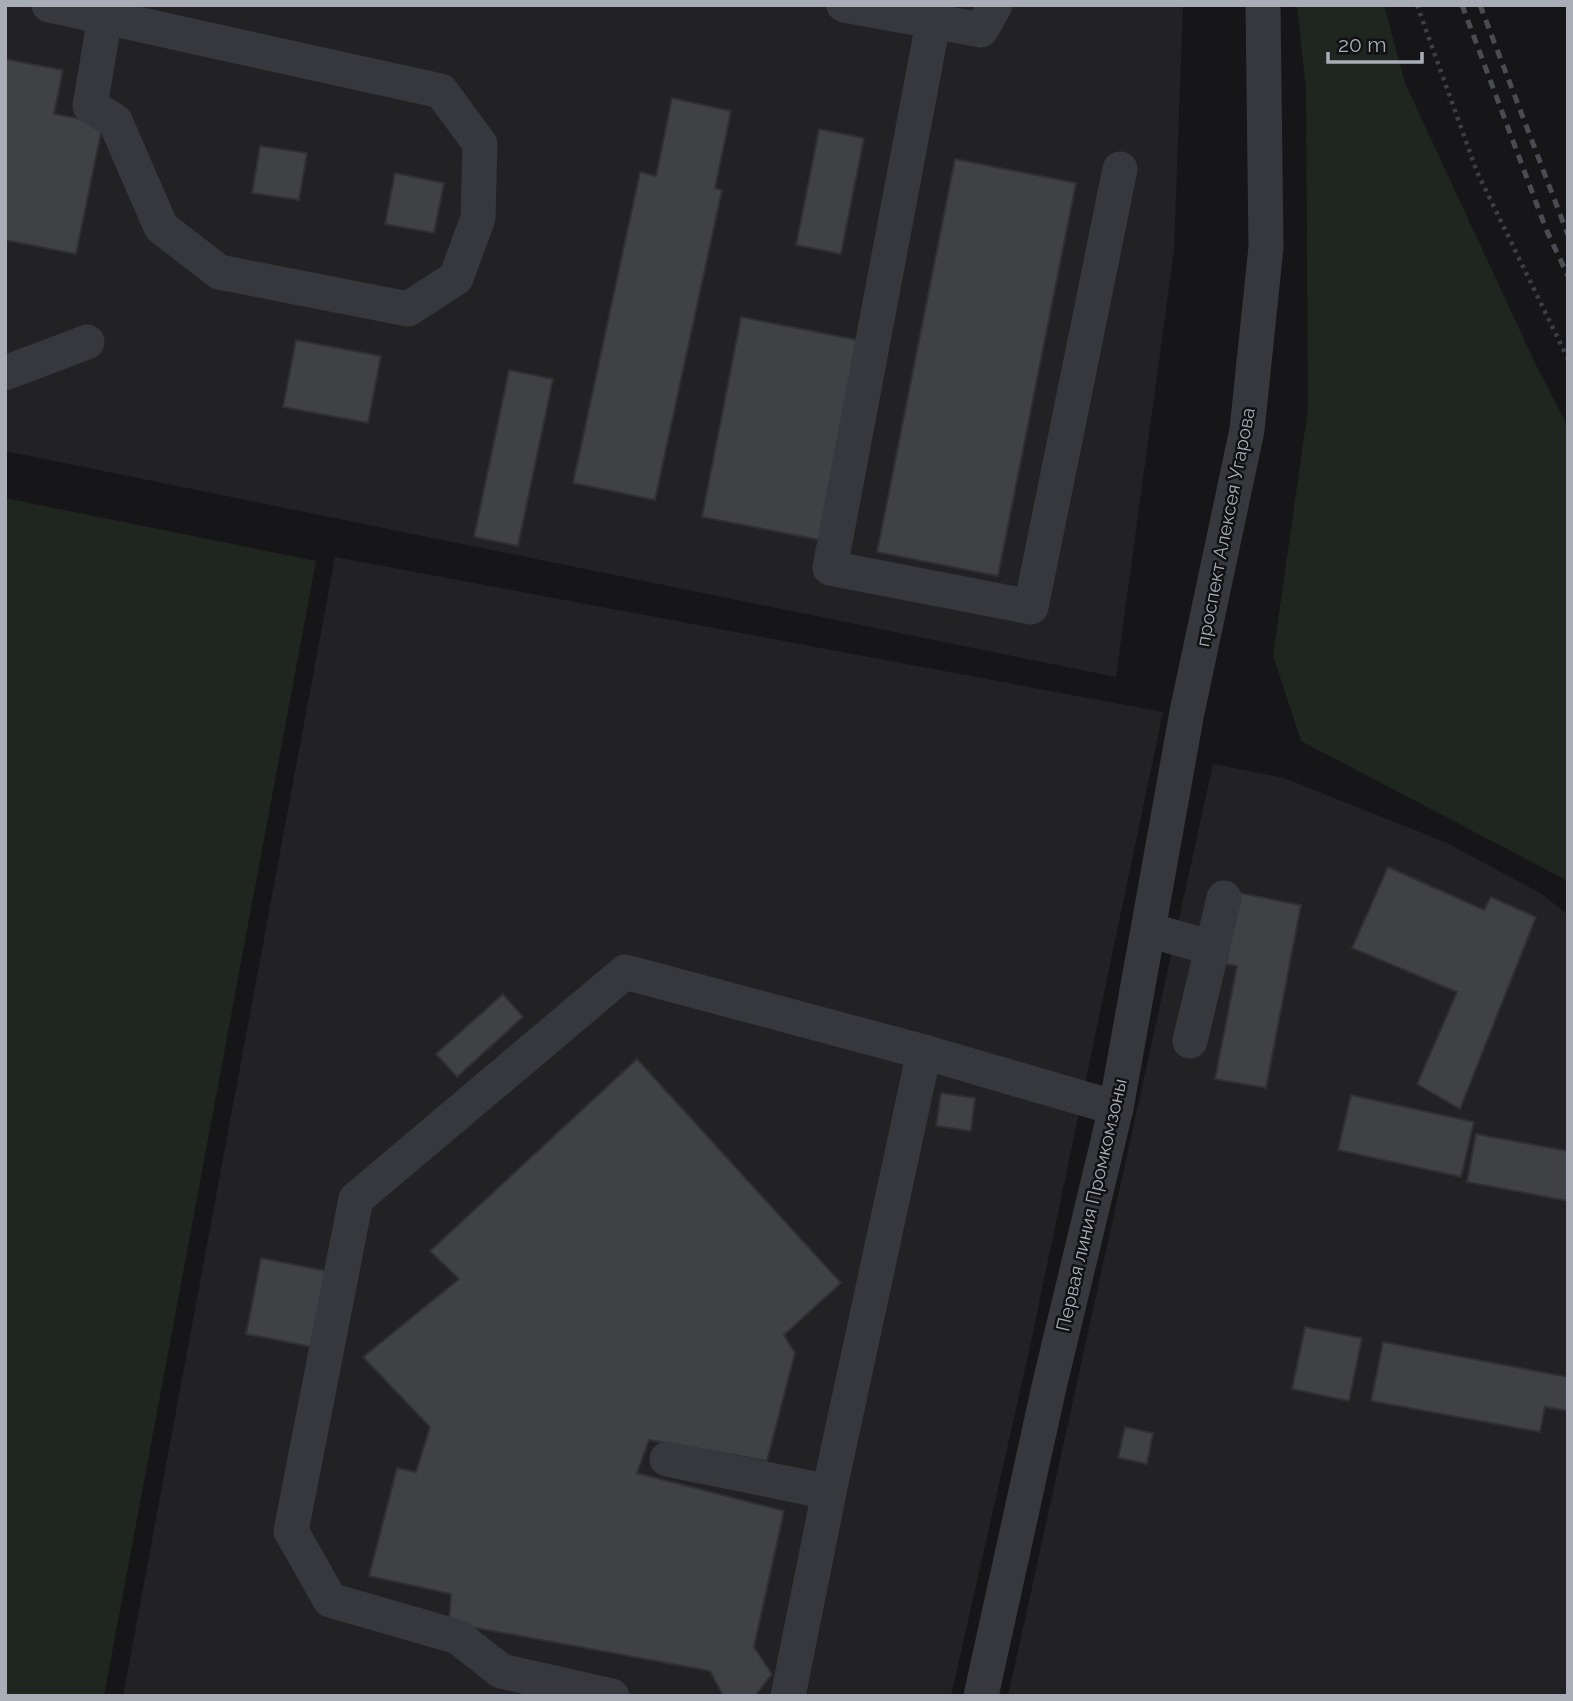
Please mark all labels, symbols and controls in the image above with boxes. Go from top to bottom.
scale bar [1328,21,1422,65]
text: 20 m [1338,32,1386,57]
street label: проспект Алексея Угарова [1191,406,1259,648]
street label: Первая линия Промкомзоны [1051,1076,1131,1334]

